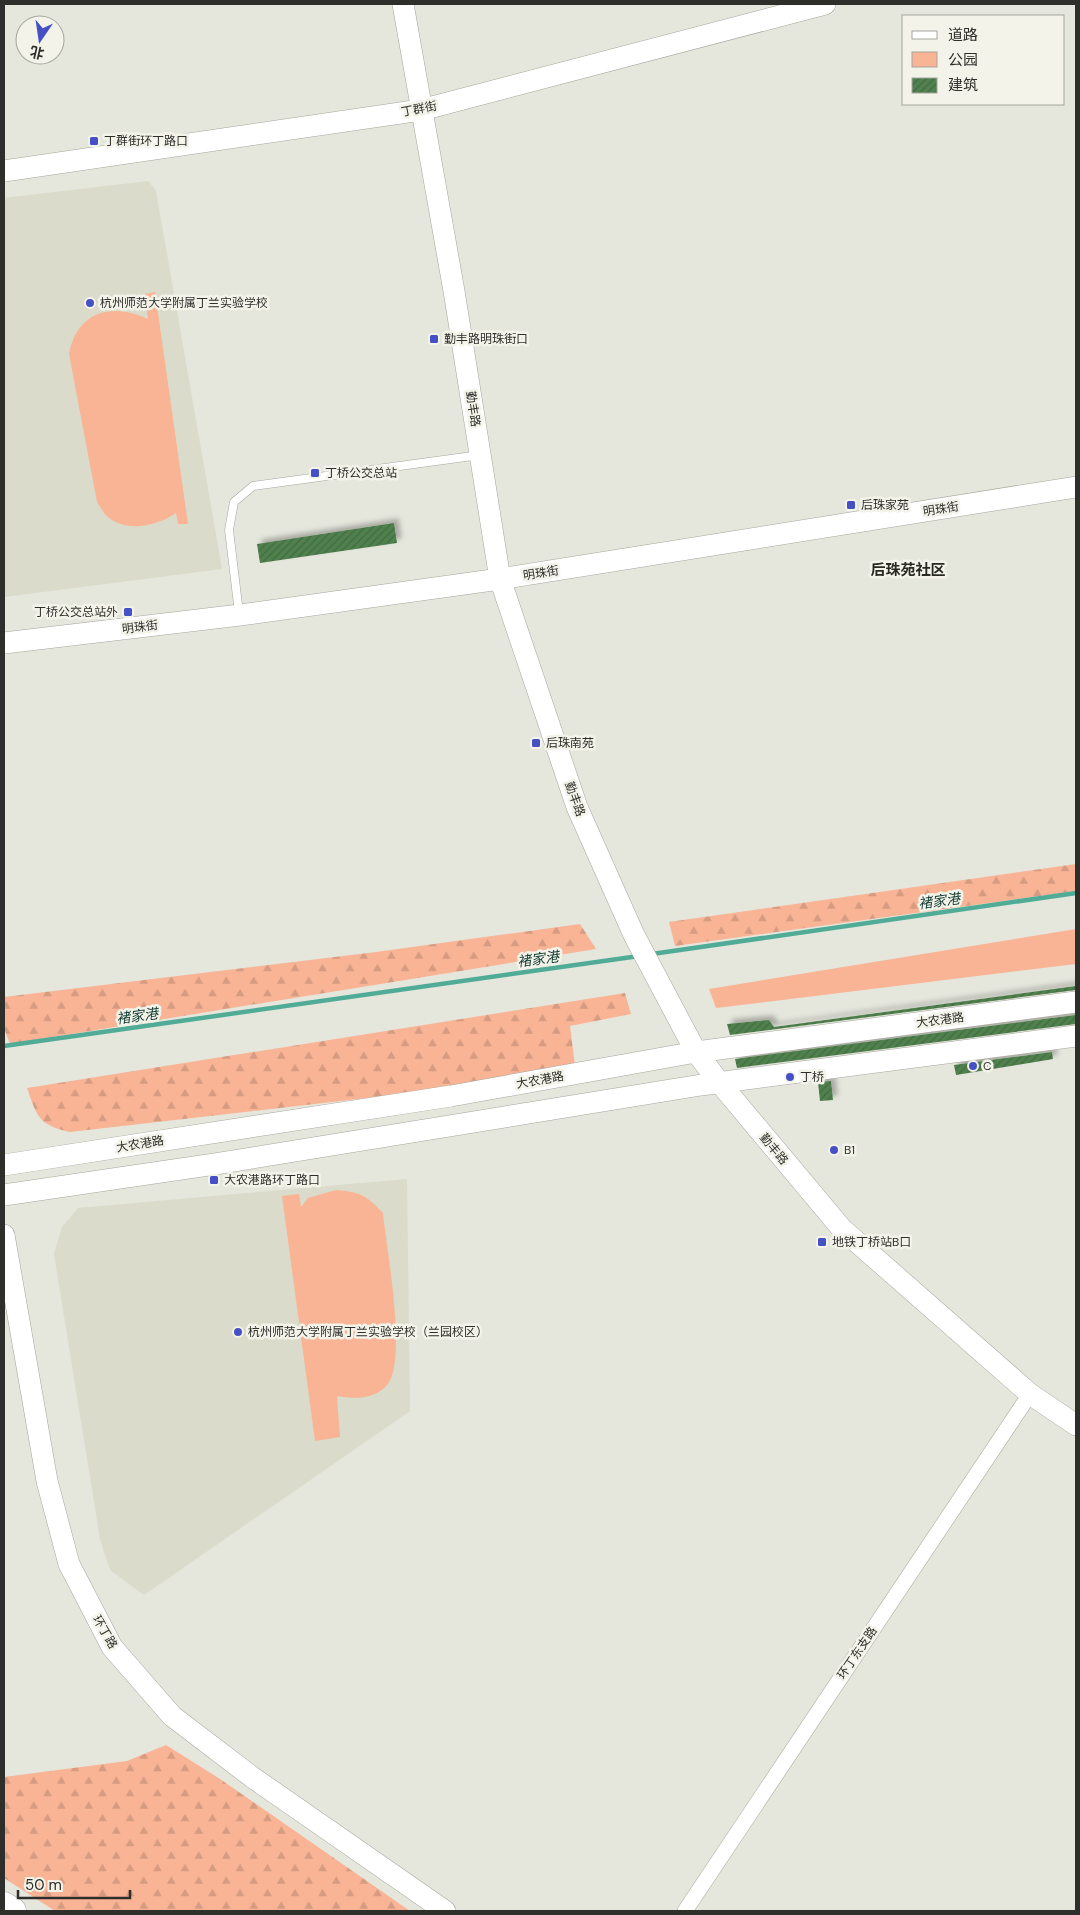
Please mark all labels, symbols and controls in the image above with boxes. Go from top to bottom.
north arrow [15,15,65,65]
legend [902,15,1065,105]
text: 道路 [948,25,978,45]
text: 北 [28,42,46,63]
text: 公园 [948,50,978,70]
text: 建筑 [948,75,978,95]
street label: 丁群街 [400,98,438,120]
place label: 丁群街环丁路口 [104,133,188,149]
marker: 丁群街环丁路口 [88,135,100,147]
place label: 杭州师范大学附属丁兰实验学校 [100,295,268,311]
marker: 杭州师范大学附属丁兰实验学校 [84,297,96,309]
place label: 勤丰路明珠街口 [444,331,528,347]
marker: 勤丰路明珠街口 [428,333,440,345]
street label: 勤丰路 [462,390,484,428]
place label: 丁桥公交总站 [325,465,397,481]
marker: 丁桥公交总站 [309,467,321,479]
place label: 后珠家苑 [861,497,909,513]
street label: 明珠街 [922,498,960,520]
marker: 后珠家苑 [845,499,857,511]
district label: 后珠苑社区 [870,560,946,580]
street label: 明珠街 [522,562,560,584]
place label: 丁桥公交总站外 [34,604,118,620]
marker: 丁桥公交总站外 [122,606,134,618]
street label: 明珠街 [121,617,159,637]
place label: 后珠南苑 [546,735,594,751]
marker: 后珠南苑 [530,737,542,749]
street label: 勤丰路 [561,779,589,819]
water label: 褚家港 [917,889,963,913]
water label: 褚家港 [516,947,562,971]
water label: 褚家港 [115,1004,161,1028]
street label: 大农港路 [915,1009,965,1031]
place label: C [983,1058,992,1074]
marker: C [967,1060,979,1072]
street label: 大农港路 [515,1068,565,1092]
place label: 丁桥 [800,1069,824,1085]
marker: 丁桥 [784,1071,796,1083]
street label: 勤丰路 [756,1130,792,1168]
street label: 大农港路 [115,1132,165,1156]
place label: B1 [844,1142,855,1158]
marker: B1 [828,1144,840,1156]
place label: 大农港路环丁路口 [224,1172,320,1188]
marker: 大农港路环丁路口 [208,1174,220,1186]
place label: 地铁丁桥站B口 [832,1234,911,1250]
marker: 地铁丁桥站B口 [816,1236,828,1248]
place label: 杭州师范大学附属丁兰实验学校（兰园校区） [248,1324,488,1340]
marker: 杭州师范大学附属丁兰实验学校（兰园校区） [232,1326,244,1338]
street label: 环丁路 [89,1612,121,1652]
street label: 环丁东支路 [834,1624,880,1682]
scale bar [18,1868,130,1900]
text: 50 m [25,1875,62,1895]

